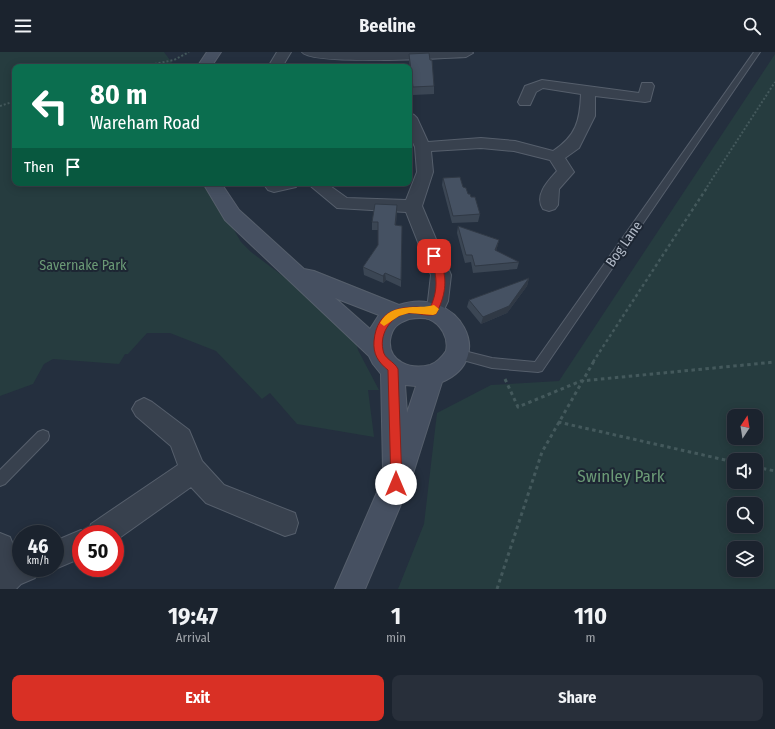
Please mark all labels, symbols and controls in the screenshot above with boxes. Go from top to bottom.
icon: menu [12,15,34,37]
text: Beeline [359,15,416,37]
icon: search [741,15,763,37]
text: 80 m [90,78,147,111]
icon: left [24,80,76,132]
text: Wareham Road [90,112,200,134]
icon: arrive [62,156,84,178]
text: Then [24,158,54,176]
street label: Bog Lane [602,218,646,270]
pin [417,239,451,273]
icon: arrive [423,245,445,267]
park label: Savernake Park [39,257,127,274]
north arrow [727,409,763,445]
map controls [727,409,763,577]
button: sound [727,453,763,489]
position arrow [375,463,417,505]
park label: Swinley Park [577,466,665,487]
button: search [727,497,763,533]
speed limit sign: 50 [72,525,124,577]
text: 46 [28,534,48,558]
button: layers [727,541,763,577]
text: km/h [27,555,49,567]
text: 19:47 [168,602,218,630]
text: 1 [391,602,401,630]
text: 110 [574,602,607,630]
text: Arrival [176,630,210,645]
text: min [386,630,406,645]
text: m [586,630,596,645]
button: Exit [12,675,384,721]
button: Share [392,675,763,721]

